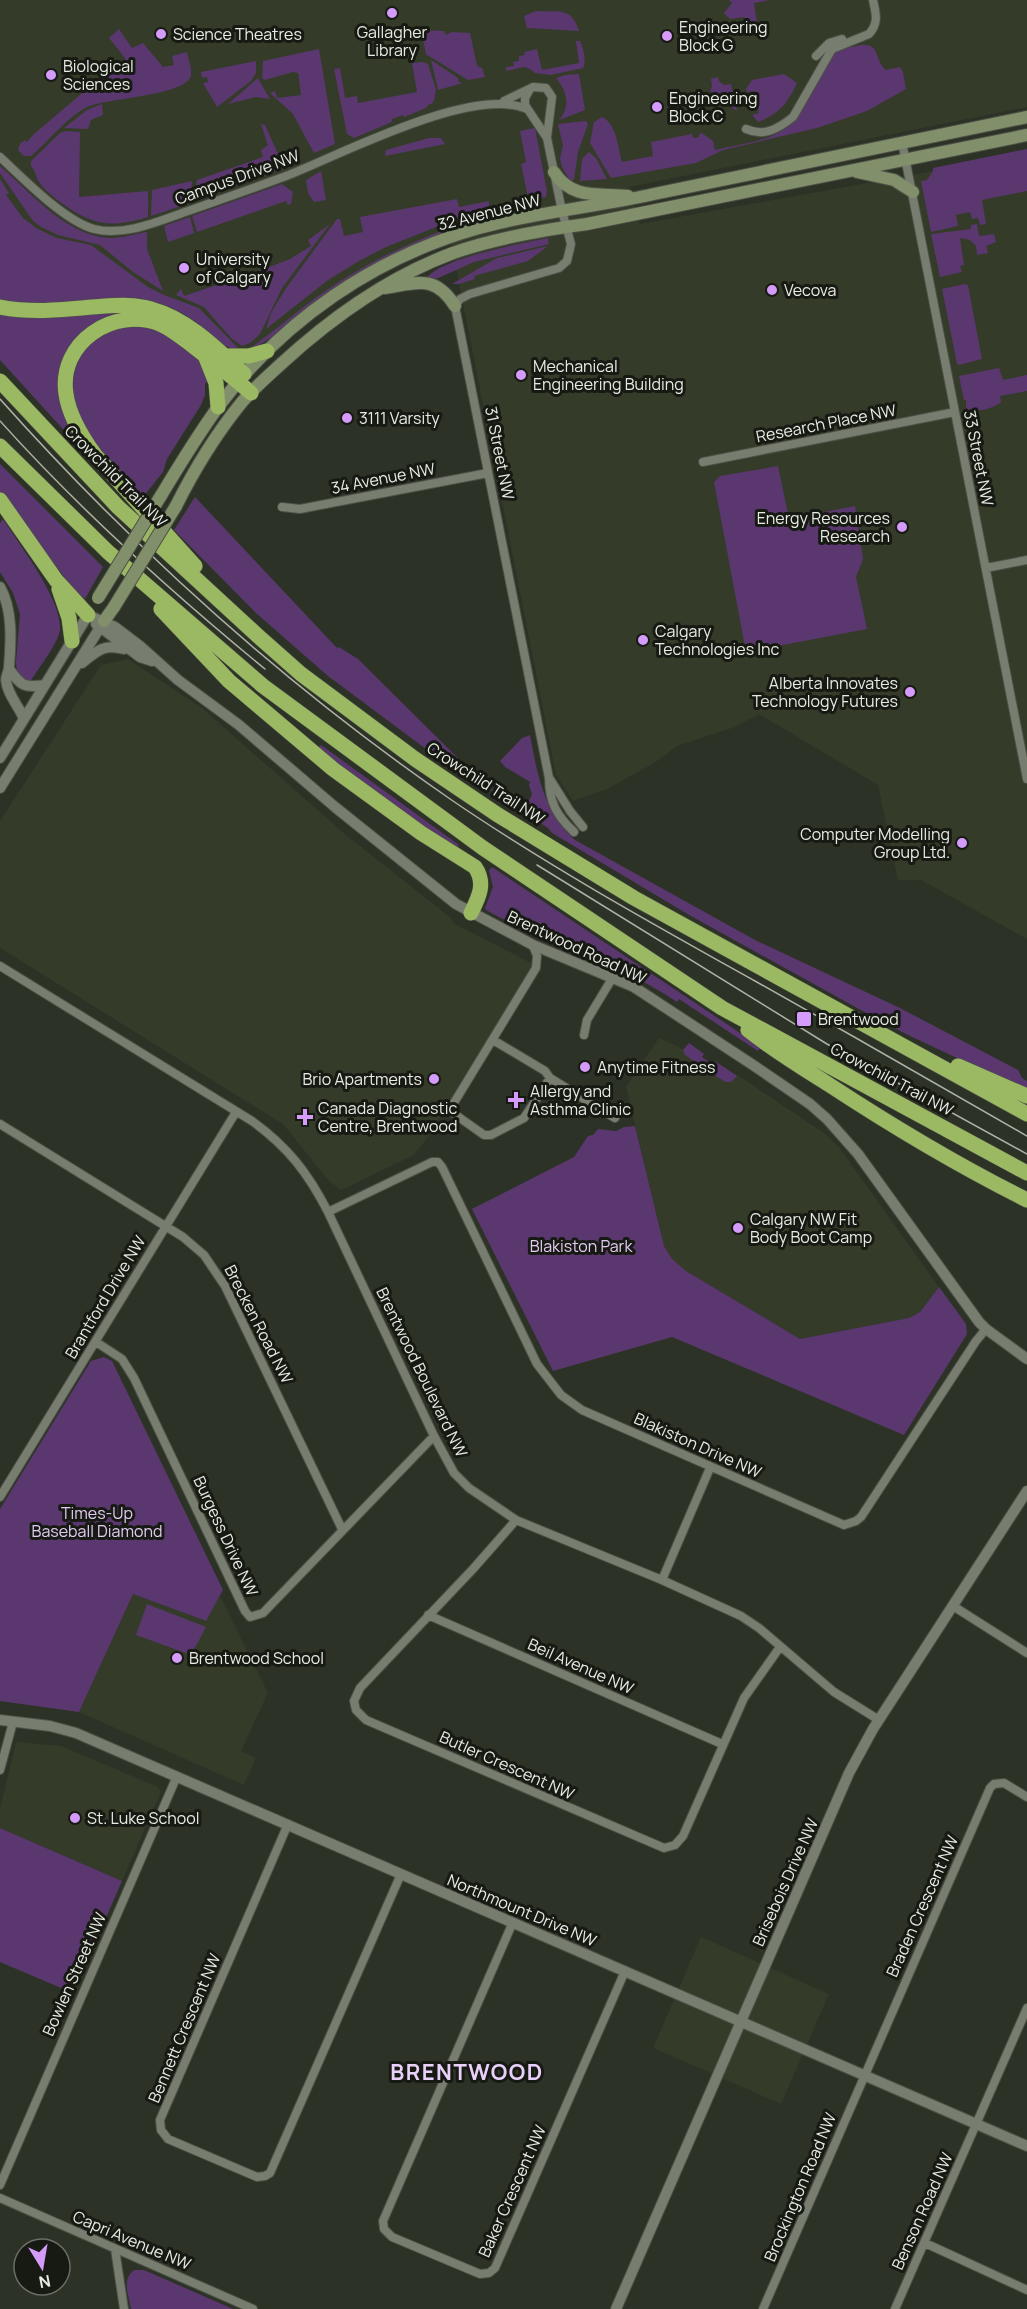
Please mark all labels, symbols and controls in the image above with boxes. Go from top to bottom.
marker: Gallagher Library [385,6,399,20]
place label: Engineering Block G [679,16,767,56]
place label: Gallagher Library [357,21,428,61]
place label: Science Theatres [173,23,302,45]
marker: Science Theatres [154,27,168,41]
marker: Engineering Block G [660,29,674,43]
place label: Biological Sciences [63,55,134,95]
marker: Biological Sciences [44,68,58,82]
place label: Engineering Block C [669,87,757,127]
marker: Engineering Block C [650,100,664,114]
street label: Campus Drive NW [172,144,302,210]
street label: 32 Avenue NW [435,189,543,235]
place label: University of Calgary [196,248,271,288]
marker: University of Calgary [177,261,191,275]
place label: Vecova [784,279,836,301]
marker: Vecova [765,283,779,297]
place label: Mechanical Engineering Building [533,355,684,395]
marker: Mechanical Engineering Building [514,368,528,382]
street label: Research Place NW [754,399,898,447]
street label: 31 Street NW [480,405,520,501]
place label: 3111 Varsity [359,407,440,429]
street label: 33 Street NW [959,408,999,508]
marker: 3111 Varsity [340,411,354,425]
street label: Crowchild Trail NW [60,420,172,532]
street label: 34 Avenue NW [329,457,437,499]
place label: Energy Resources Research [757,507,890,547]
marker: Energy Resources Research [895,520,909,534]
place label: Calgary Technologies Inc [655,620,779,660]
marker: Calgary Technologies Inc [636,633,650,647]
place label: Alberta Innovates Technology Futures [752,672,898,712]
marker: Alberta Innovates Technology Futures [903,685,917,699]
street label: Crowchild Trail NW [423,737,549,829]
place label: Computer Modelling Group Ltd. [800,823,950,863]
marker: Computer Modelling Group Ltd. [955,836,969,850]
street label: Brentwood Road NW [504,905,650,989]
place label: Brentwood [818,1008,899,1030]
marker: Brentwood [795,1010,813,1028]
street label: Crowchild Trail NW [827,1037,957,1121]
place label: Anytime Fitness [597,1056,715,1078]
marker: Anytime Fitness [578,1060,592,1074]
place label: Brio Apartments [302,1068,422,1090]
marker: Brio Apartments [427,1072,441,1086]
place label: Allergy and Asthma Clinic [530,1080,631,1120]
marker: Allergy and Asthma Clinic [507,1091,525,1109]
place label: Canada Diagnostic Centre, Brentwood [318,1097,458,1137]
marker: Canada Diagnostic Centre, Brentwood [296,1108,314,1126]
place label: Calgary NW Fit Body Boot Camp [750,1208,872,1248]
marker: Calgary NW Fit Body Boot Camp [731,1221,745,1235]
street label: Brantford Drive NW [60,1231,150,1363]
park label: Blakiston Park [530,1235,633,1257]
street label: Brecken Road NW [220,1261,298,1387]
street label: Brentwood Boulevard NW [371,1283,473,1461]
street label: Blakiston Drive NW [631,1407,765,1483]
street label: Burgess Drive NW [189,1472,263,1600]
park label: Times-Up Baseball Diamond [32,1502,162,1542]
street label: Beil Avenue NW [525,1633,637,1699]
place label: Brentwood School [189,1647,324,1669]
marker: Brentwood School [170,1651,184,1665]
street label: Butler Crescent NW [436,1725,578,1805]
place label: St. Luke School [87,1807,199,1829]
marker: St. Luke School [68,1811,82,1825]
street label: Brisebois Drive NW [747,1815,823,1949]
street label: Braden Crescent NW [881,1832,963,1980]
street label: Northmount Drive NW [444,1869,600,1951]
street label: Bowlen Street NW [37,1909,111,2039]
street label: Bennett Crescent NW [143,1950,225,2106]
district label: BRENTWOOD [390,2057,544,2087]
street label: Brockington Road NW [759,2109,841,2265]
street label: Baker Crescent NW [473,2121,551,2260]
street label: Benson Road NW [886,2149,958,2273]
street label: Capri Avenue NW [70,2205,194,2275]
north arrow [12,2237,72,2297]
text: N [37,2270,53,2294]

